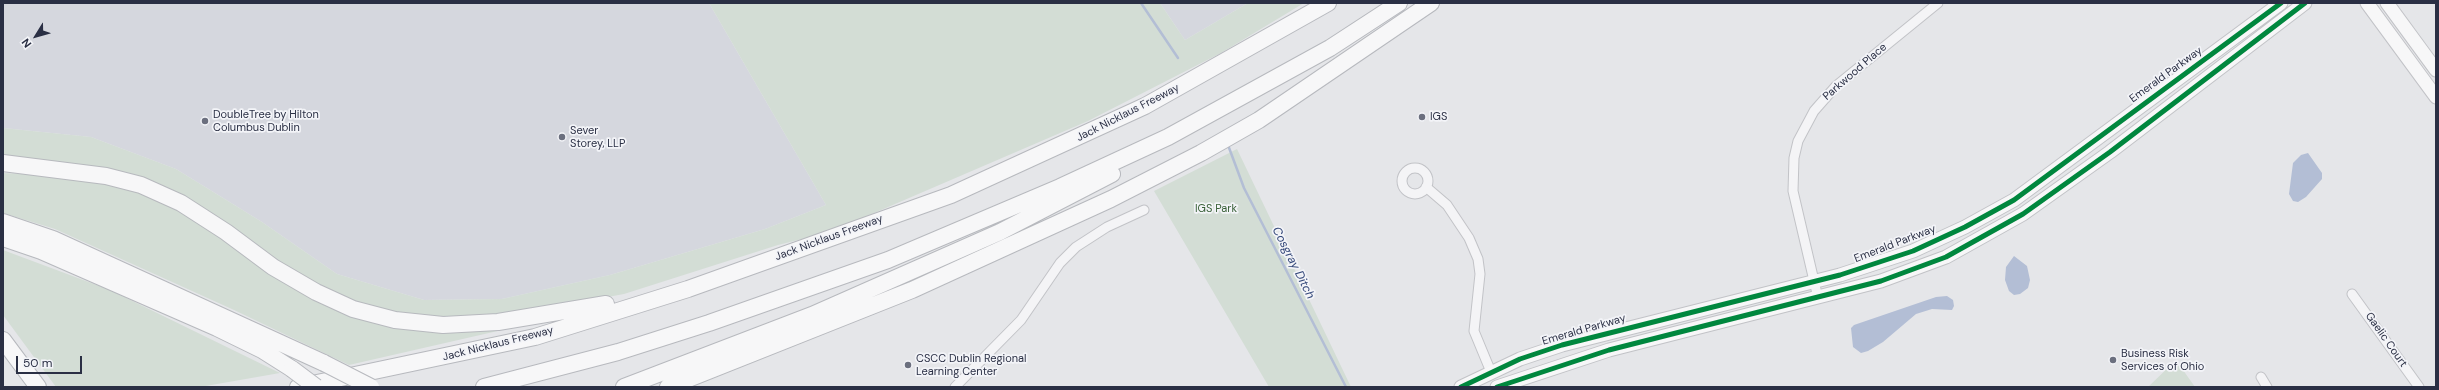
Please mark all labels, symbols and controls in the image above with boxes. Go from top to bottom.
north arrow [16,16,56,56]
text: N [18,36,34,51]
street label: Parkwood Place [1820,41,1890,103]
street label: Emerald Parkway [2127,44,2205,106]
street label: Jack Nicklaus Freeway [1074,81,1182,145]
place label: DoubleTree by Hilton Columbus Dublin [213,108,319,134]
place label: IGS [1430,110,1447,124]
marker: IGS [1417,112,1427,122]
marker: DoubleTree by Hilton Columbus Dublin [200,116,210,126]
place label: Sever Storey, LLP [570,124,625,150]
marker: Sever Storey, LLP [557,132,567,142]
park label: IGS Park [1195,202,1237,216]
street label: Jack Nicklaus Freeway [773,212,885,264]
street label: Emerald Parkway [1852,222,1938,266]
water label: Cosgray Ditch [1269,225,1317,301]
street label: Gaelic Court [2362,310,2410,370]
street label: Emerald Parkway [1541,312,1627,348]
street label: Jack Nicklaus Freeway [441,324,555,364]
place label: Business Risk Services of Ohio [2121,347,2204,373]
scale bar [18,348,84,374]
place label: CSCC Dublin Regional Learning Center [916,352,1027,378]
text: 50 m [23,355,52,371]
marker: Business Risk Services of Ohio [2108,355,2118,365]
marker: CSCC Dublin Regional Learning Center [903,360,913,370]

